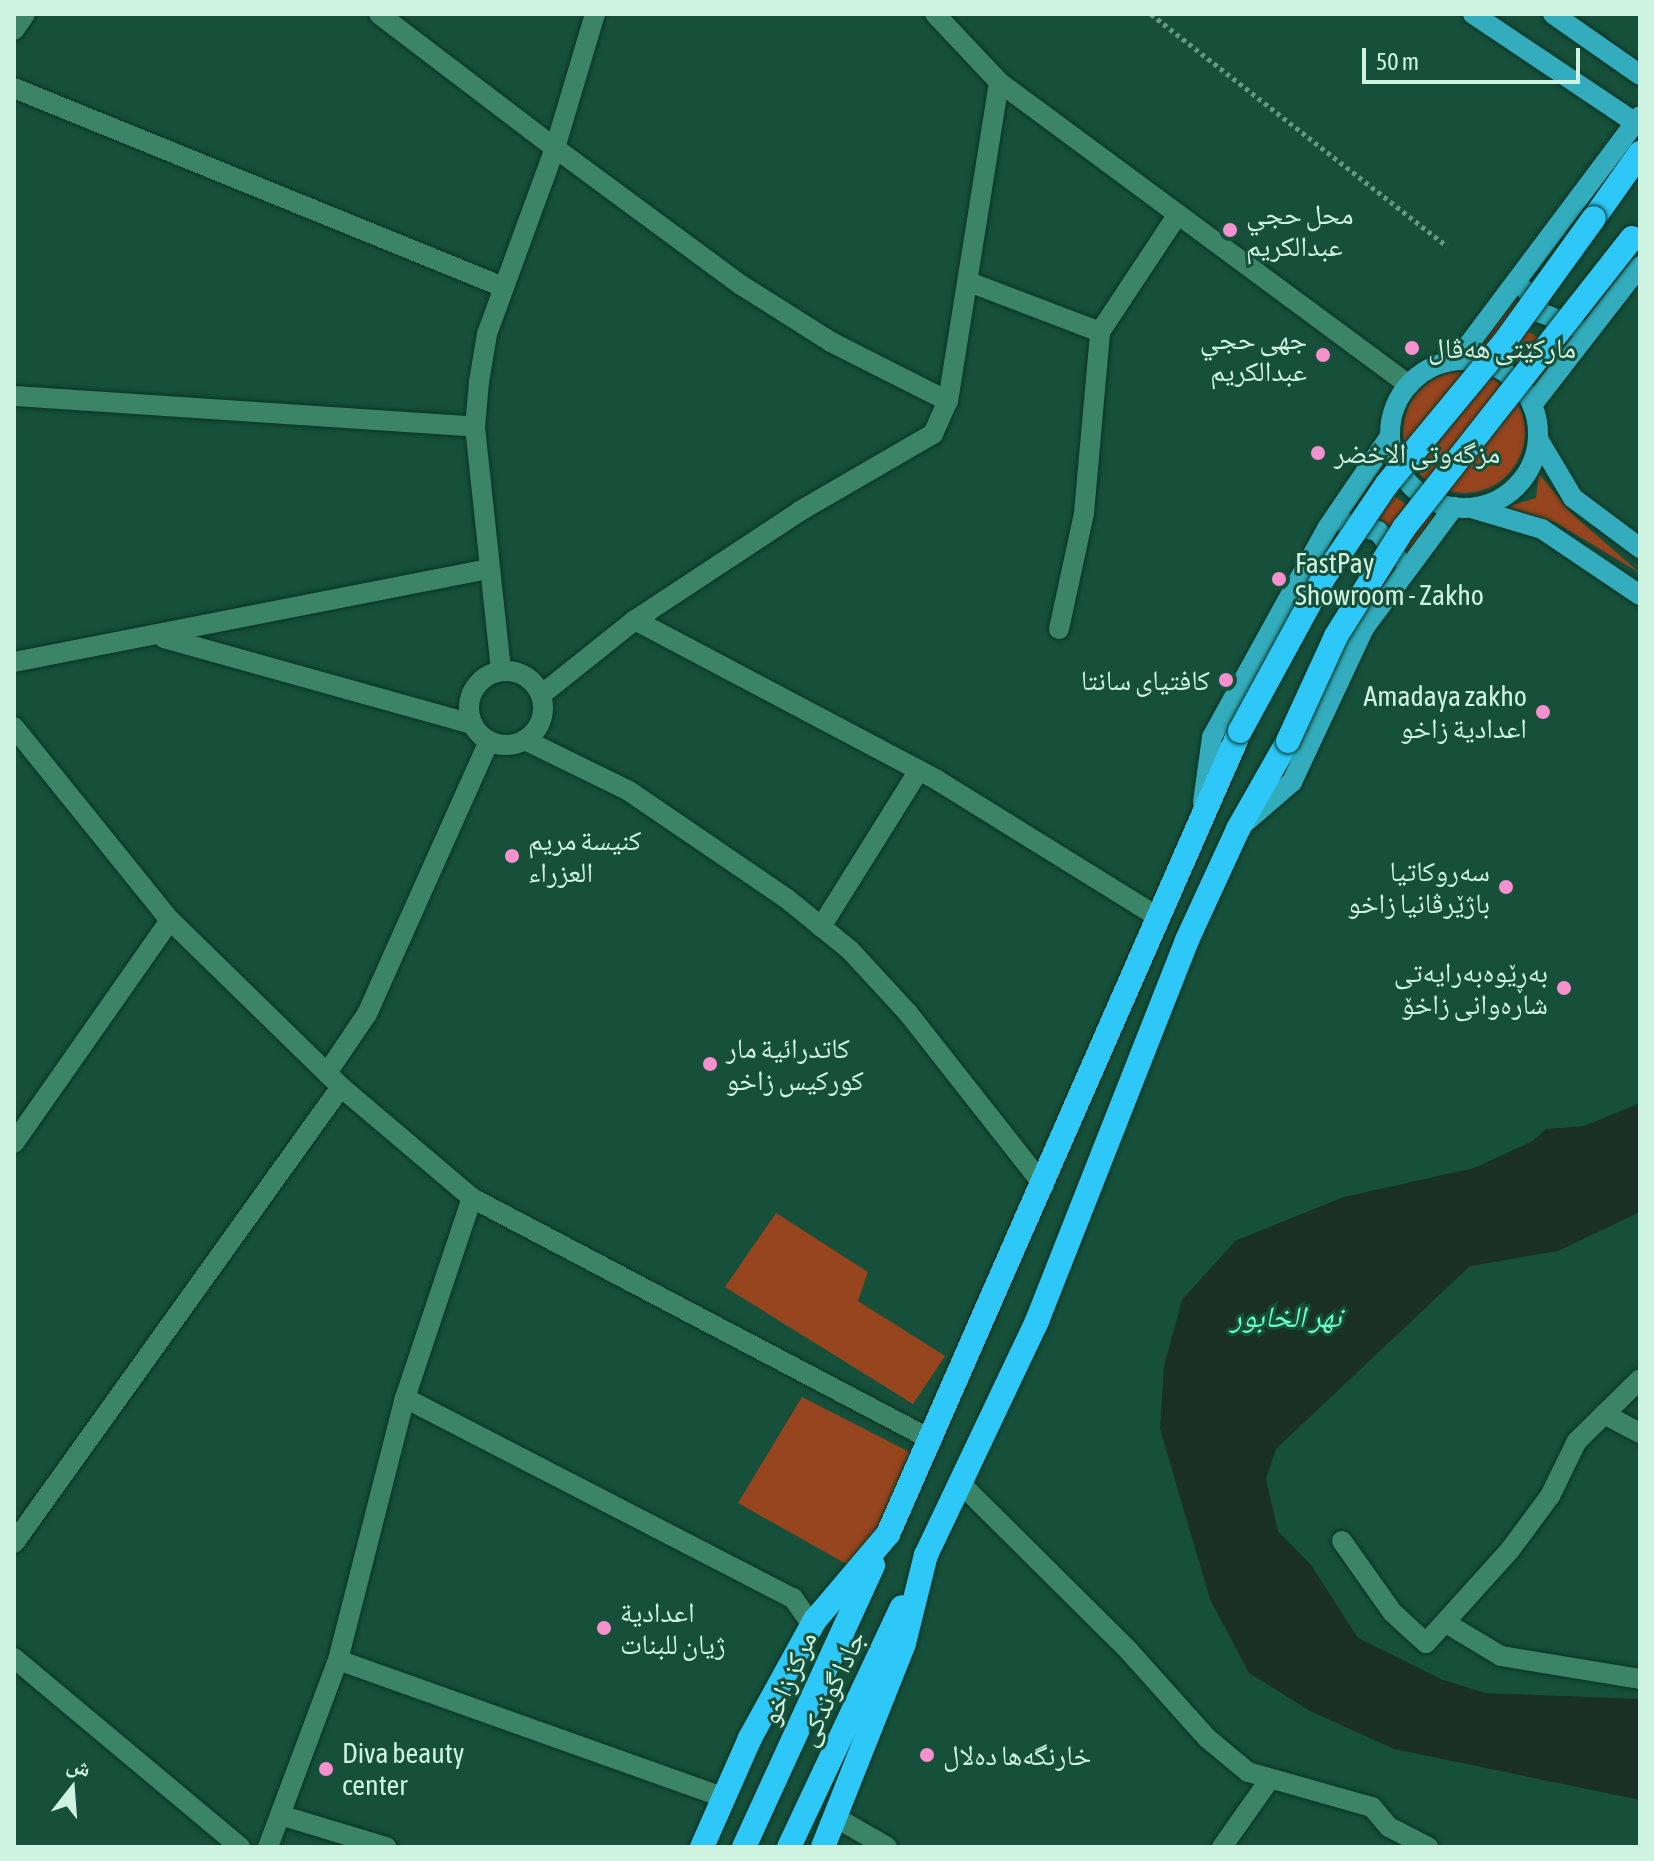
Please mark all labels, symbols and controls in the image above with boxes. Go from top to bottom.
scale bar [1366,32,1584,82]
text: 50 m [1376,48,1419,75]
place label: محل حجي عبدالكريم [1246,197,1353,263]
marker: محل حجي عبدالكريم [1221,221,1239,239]
place label: جهى حجي عبدالكريم [1200,322,1307,388]
place label: مارکێتی هەڤال [1428,331,1576,365]
marker: مارکێتی هەڤال [1403,339,1421,357]
marker: جهى حجي عبدالكريم [1314,346,1332,364]
place label: مزگەوتی الاخضر [1334,436,1500,470]
marker: مزگەوتی الاخضر [1309,444,1327,462]
place label: FastPay Showroom - Zakho [1295,546,1484,612]
marker: FastPay Showroom - Zakho [1270,570,1288,588]
place label: کافتیای سانتا [1081,663,1210,697]
marker: کافتیای سانتا [1217,671,1235,689]
place label: Amadaya zakho اعدادية زاخو [1364,679,1527,745]
marker: Amadaya zakho اعدادية زاخو [1534,703,1552,721]
place label: كنيسة مريم العزراء [528,823,641,889]
marker: كنيسة مريم العزراء [503,847,521,865]
place label: سه‌روكاتيا باژێرڤانيا زاخو [1348,854,1490,920]
marker: سه‌روكاتيا باژێرڤانيا زاخو [1497,878,1515,896]
place label: بەڕێوەبەرایەتی شارەوانی زاخۆ [1394,955,1548,1021]
marker: بەڕێوەبەرایەتی شارەوانی زاخۆ [1555,979,1573,997]
place label: كاتدرائية مار كوركيس زاخو [726,1031,864,1097]
marker: كاتدرائية مار كوركيس زاخو [701,1055,719,1073]
water label: نهر الخابور [1231,1298,1341,1334]
place label: اعدادية ژیان للبنات [620,1595,726,1661]
marker: اعدادية ژیان للبنات [595,1619,613,1637]
street label: جادا گوندکی [790,1625,872,1751]
street label: مركز زاخو [752,1626,824,1730]
place label: Diva beauty center [342,1736,464,1802]
place label: خارنگەها دەلال [943,1738,1091,1772]
marker: خارنگەها دەلال [918,1746,936,1764]
north arrow [32,1749,112,1829]
text: ش [64,1750,94,1782]
marker: Diva beauty center [317,1760,335,1778]

